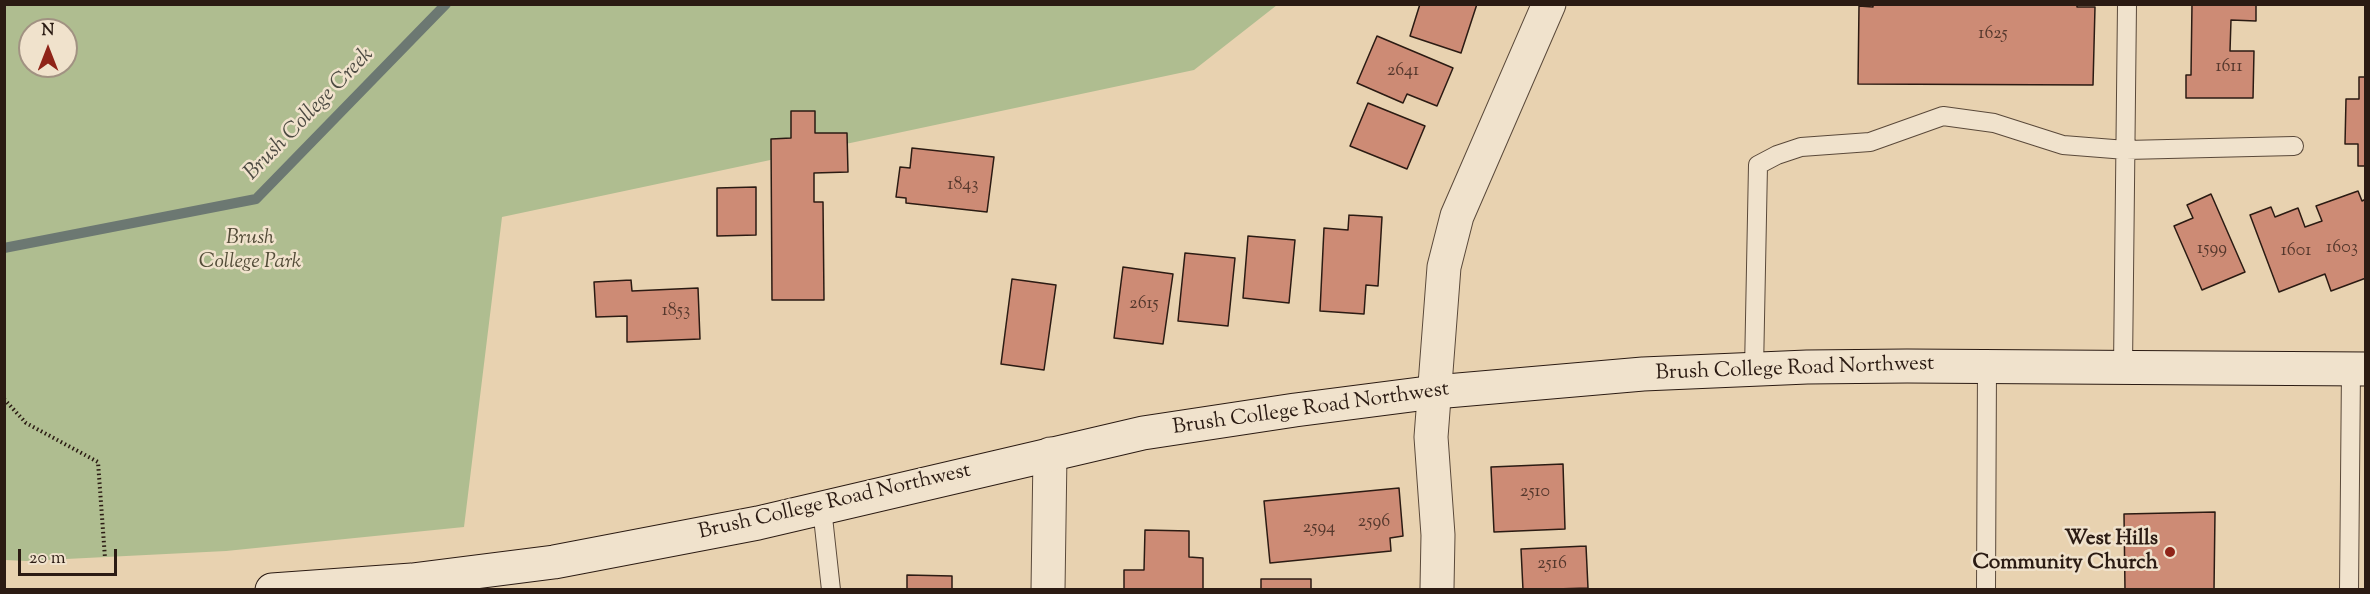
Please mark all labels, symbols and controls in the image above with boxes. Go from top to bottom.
north arrow [18,18,78,78]
text: N [42,20,54,43]
house number: 1625 [1978,24,2008,46]
water label: Brush College Creek [240,43,380,187]
house number: 1611 [2215,57,2243,79]
house number: 2641 [1387,61,1419,83]
house number: 1843 [947,175,979,197]
park label: Brush College Park [199,226,301,276]
house number: 1603 [2326,238,2358,260]
house number: 1599 [2197,239,2227,261]
house number: 1601 [2281,241,2311,263]
house number: 2615 [1129,294,1159,316]
house number: 1853 [662,301,690,323]
street label: Brush College Road Northwest [1655,353,1935,387]
street label: Brush College Road Northwest [1171,378,1451,442]
street label: Brush College Road Northwest [696,459,974,547]
house number: 2510 [1520,482,1550,504]
house number: 2596 [1358,512,1390,534]
house number: 2594 [1303,518,1335,540]
place label: West Hills Community Church [1972,527,2158,577]
scale bar [21,537,120,575]
marker: West Hills Community Church [2163,545,2177,559]
text: 20 m [29,546,66,572]
house number: 2516 [1537,554,1567,576]

